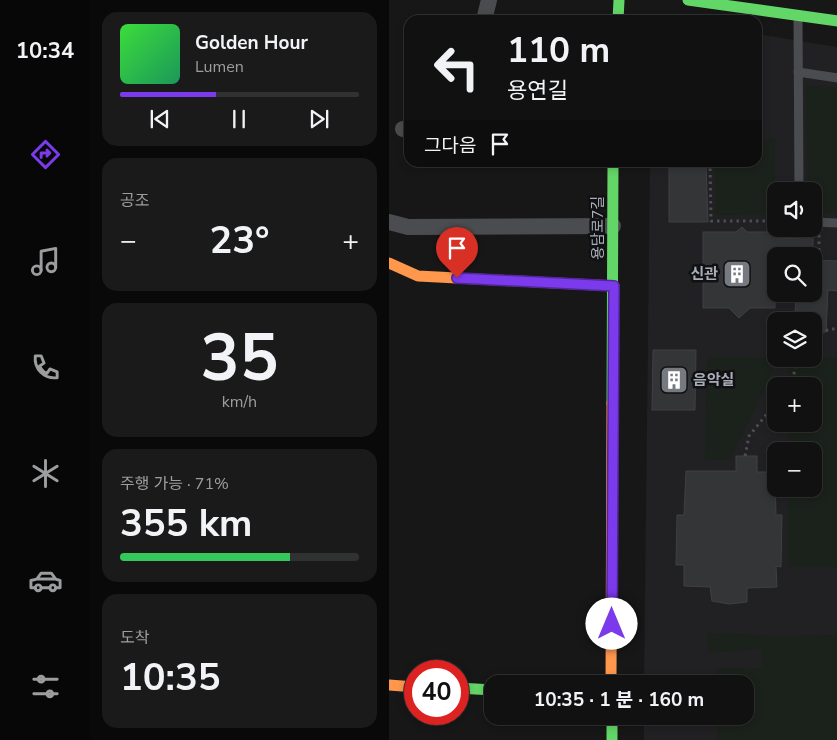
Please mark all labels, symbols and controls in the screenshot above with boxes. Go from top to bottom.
text: 110 m [507,27,610,74]
text: Golden Hour [195,30,308,56]
icon: left [424,35,489,100]
text: 10:34 [16,36,74,66]
text: Lumen [195,56,244,78]
text: 용연길 [507,76,568,106]
icon: previous [146,105,174,133]
icon: pause [225,105,253,133]
icon: next [305,105,333,133]
icon: arrive [486,130,514,158]
text: 그다음 [424,133,476,159]
icon: directions [28,137,63,172]
map controls [767,182,822,497]
button: sound [767,182,822,237]
text: 공조 [120,190,149,212]
street label: 용담로7길 [588,196,608,260]
text: 23° [209,215,270,266]
text: − [120,222,137,260]
text: + [342,222,359,260]
pin [436,227,478,278]
icon: arrive [443,234,471,262]
icon: music [28,244,63,279]
button: search [767,247,822,302]
building icon: 신관 [722,259,752,289]
place label: 신관 [690,264,718,284]
button: layers [767,312,822,367]
text: 35 [200,314,279,403]
icon: phone [28,350,63,385]
building icon: 음악실 [659,365,689,395]
place label: 음악실 [693,370,734,390]
button: + [767,377,822,432]
text: km/h [222,391,257,413]
button: − [767,442,822,497]
icon: climate [28,456,63,491]
text: 주행 가능 · 71% [120,473,229,495]
text: 355 km [120,498,252,549]
icon: car [28,563,63,598]
position arrow [585,597,637,649]
text: 도착 [120,627,149,649]
text: 10:35 [120,652,221,703]
speed limit sign: 40 [404,660,469,725]
icon: filters [28,669,63,704]
text: 10:35 · 1 분 · 160 m [534,687,704,713]

